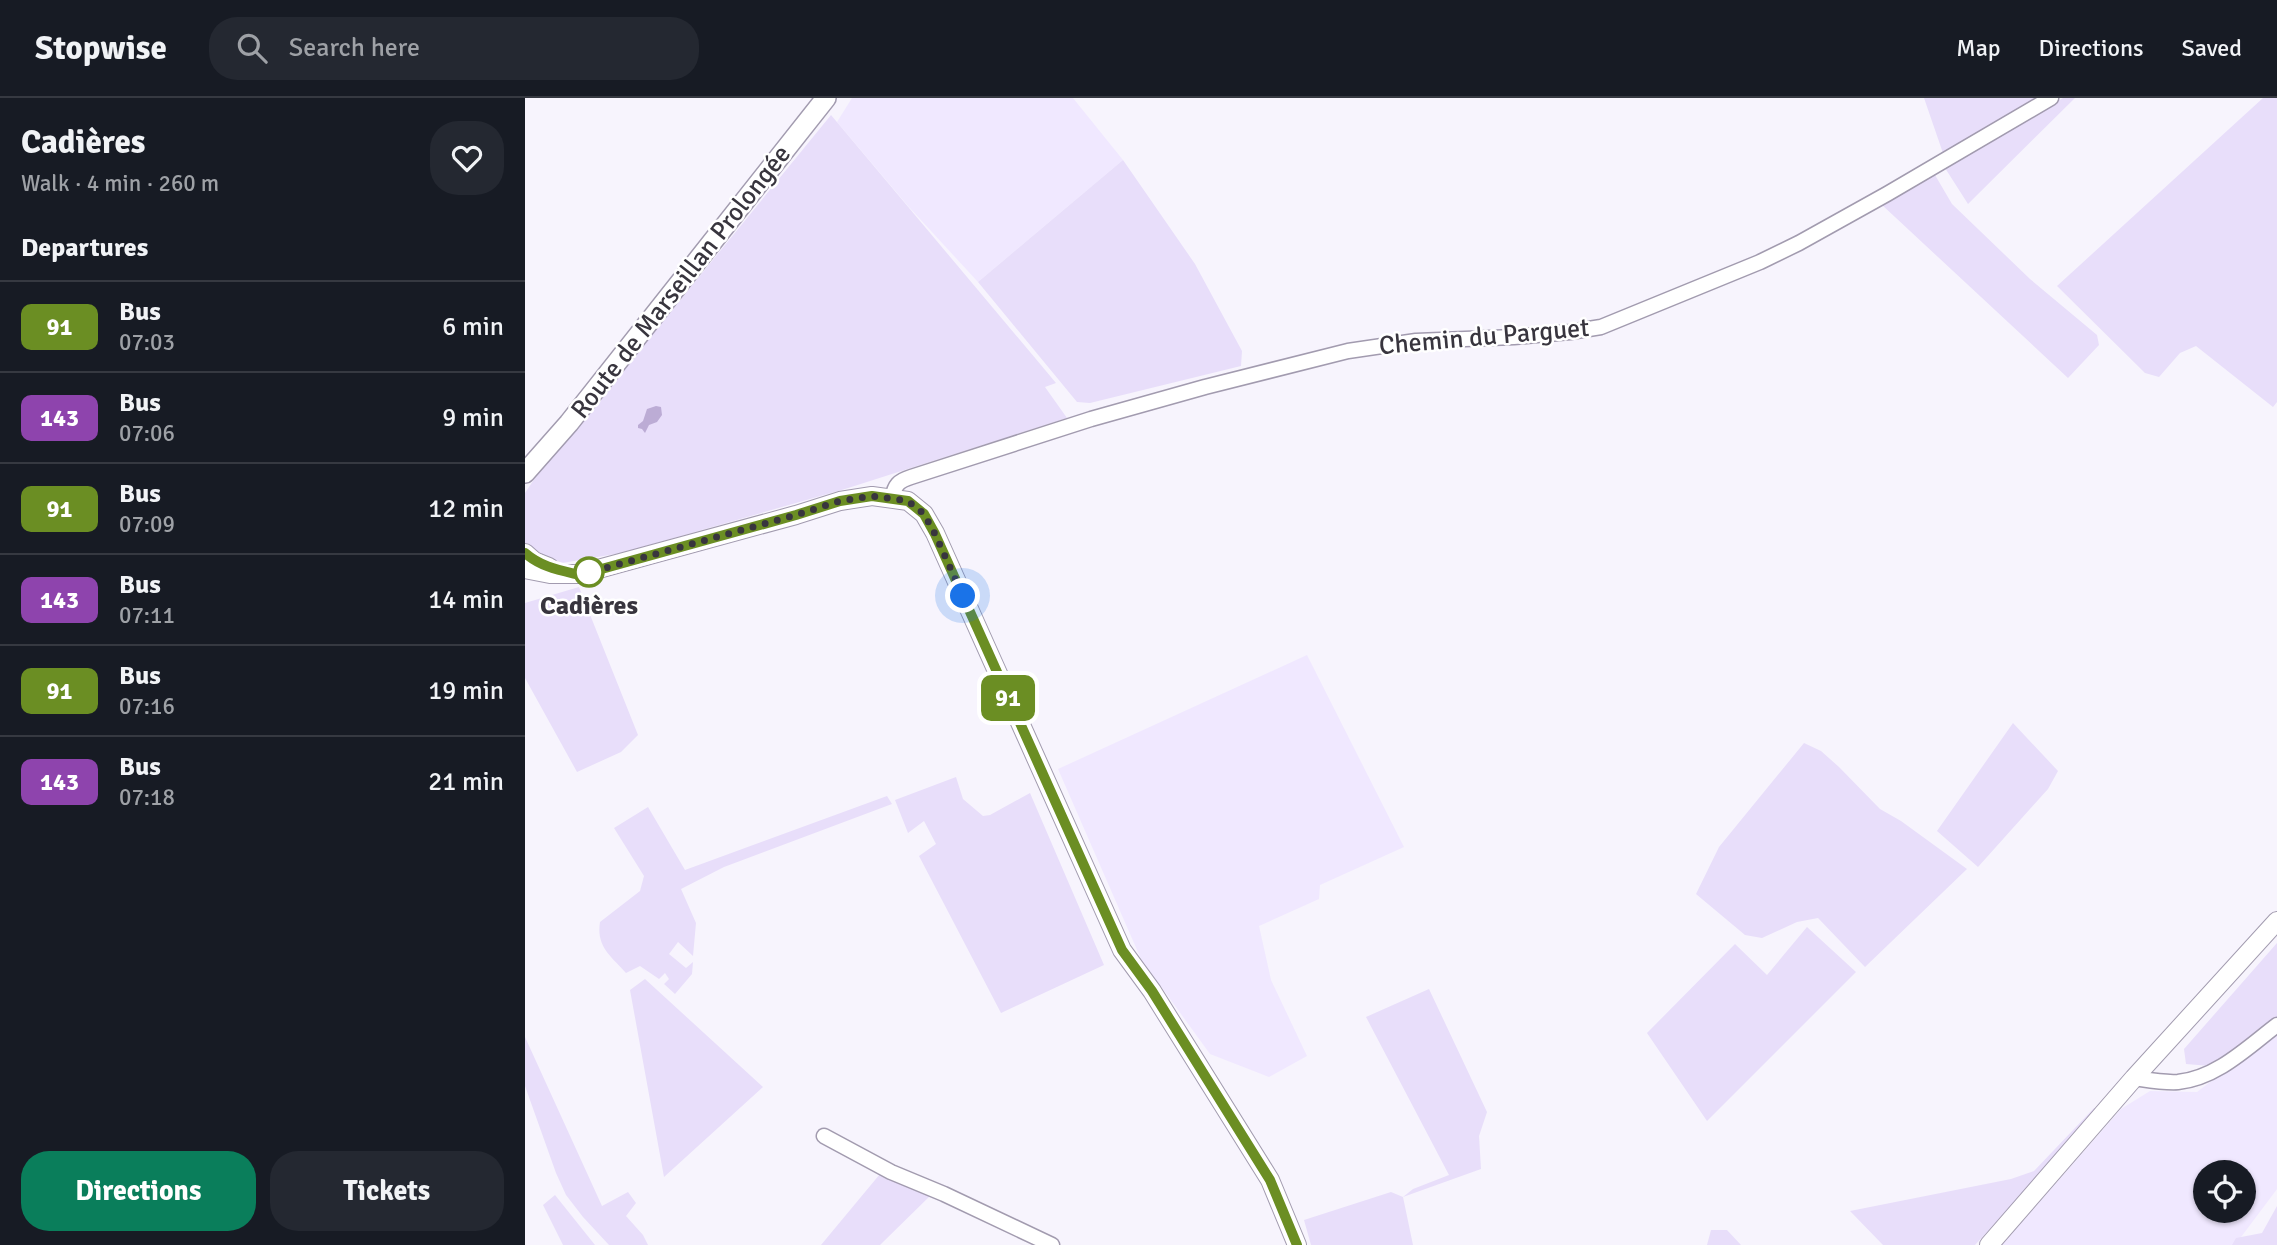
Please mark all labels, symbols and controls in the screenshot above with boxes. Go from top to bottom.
search box [209,17,699,80]
text: Stopwise [35,28,167,69]
icon: search [233,29,271,67]
text: Search here [289,32,420,64]
text: Map [1956,33,2001,63]
text: Directions [2039,33,2144,63]
text: Saved [2182,33,2242,63]
button: heart [430,121,504,195]
text: Cadières [21,122,145,163]
street label: Route de Marseillan Prolongée [564,139,798,425]
text: Walk · 4 min · 260 m [21,169,219,198]
text: Departures [21,232,148,264]
text: Bus [119,296,161,328]
text: 6 min [442,311,504,343]
text: 91 [47,312,72,342]
street label: Chemin du Parguet [1378,312,1590,362]
text: 07:03 [119,328,175,357]
text: Bus [119,387,161,419]
text: 9 min [442,402,504,434]
text: 143 [40,403,79,433]
text: 07:06 [119,419,175,448]
text: Bus [119,478,161,510]
text: 12 min [428,493,504,525]
text: 91 [47,494,72,524]
text: 07:09 [119,510,175,539]
marker: Cadières [574,557,604,587]
text: Bus [119,569,161,601]
your location [945,578,980,613]
text: 14 min [428,584,504,616]
text: 143 [40,585,79,615]
place label: Cadières [540,590,638,622]
text: 07:11 [119,601,175,630]
text: Bus [119,660,161,692]
text: 19 min [428,675,504,707]
line badge: 91 [977,675,1039,721]
text: 91 [47,676,72,706]
text: 91 [995,683,1021,713]
text: 07:16 [119,692,175,721]
text: Bus [119,751,161,783]
text: 21 min [428,766,504,798]
text: 143 [40,767,79,797]
text: 07:18 [119,783,175,812]
button: Directions [21,1151,256,1231]
button: Tickets [270,1151,504,1231]
map controls [2193,1160,2256,1223]
button: locate [2193,1160,2256,1223]

